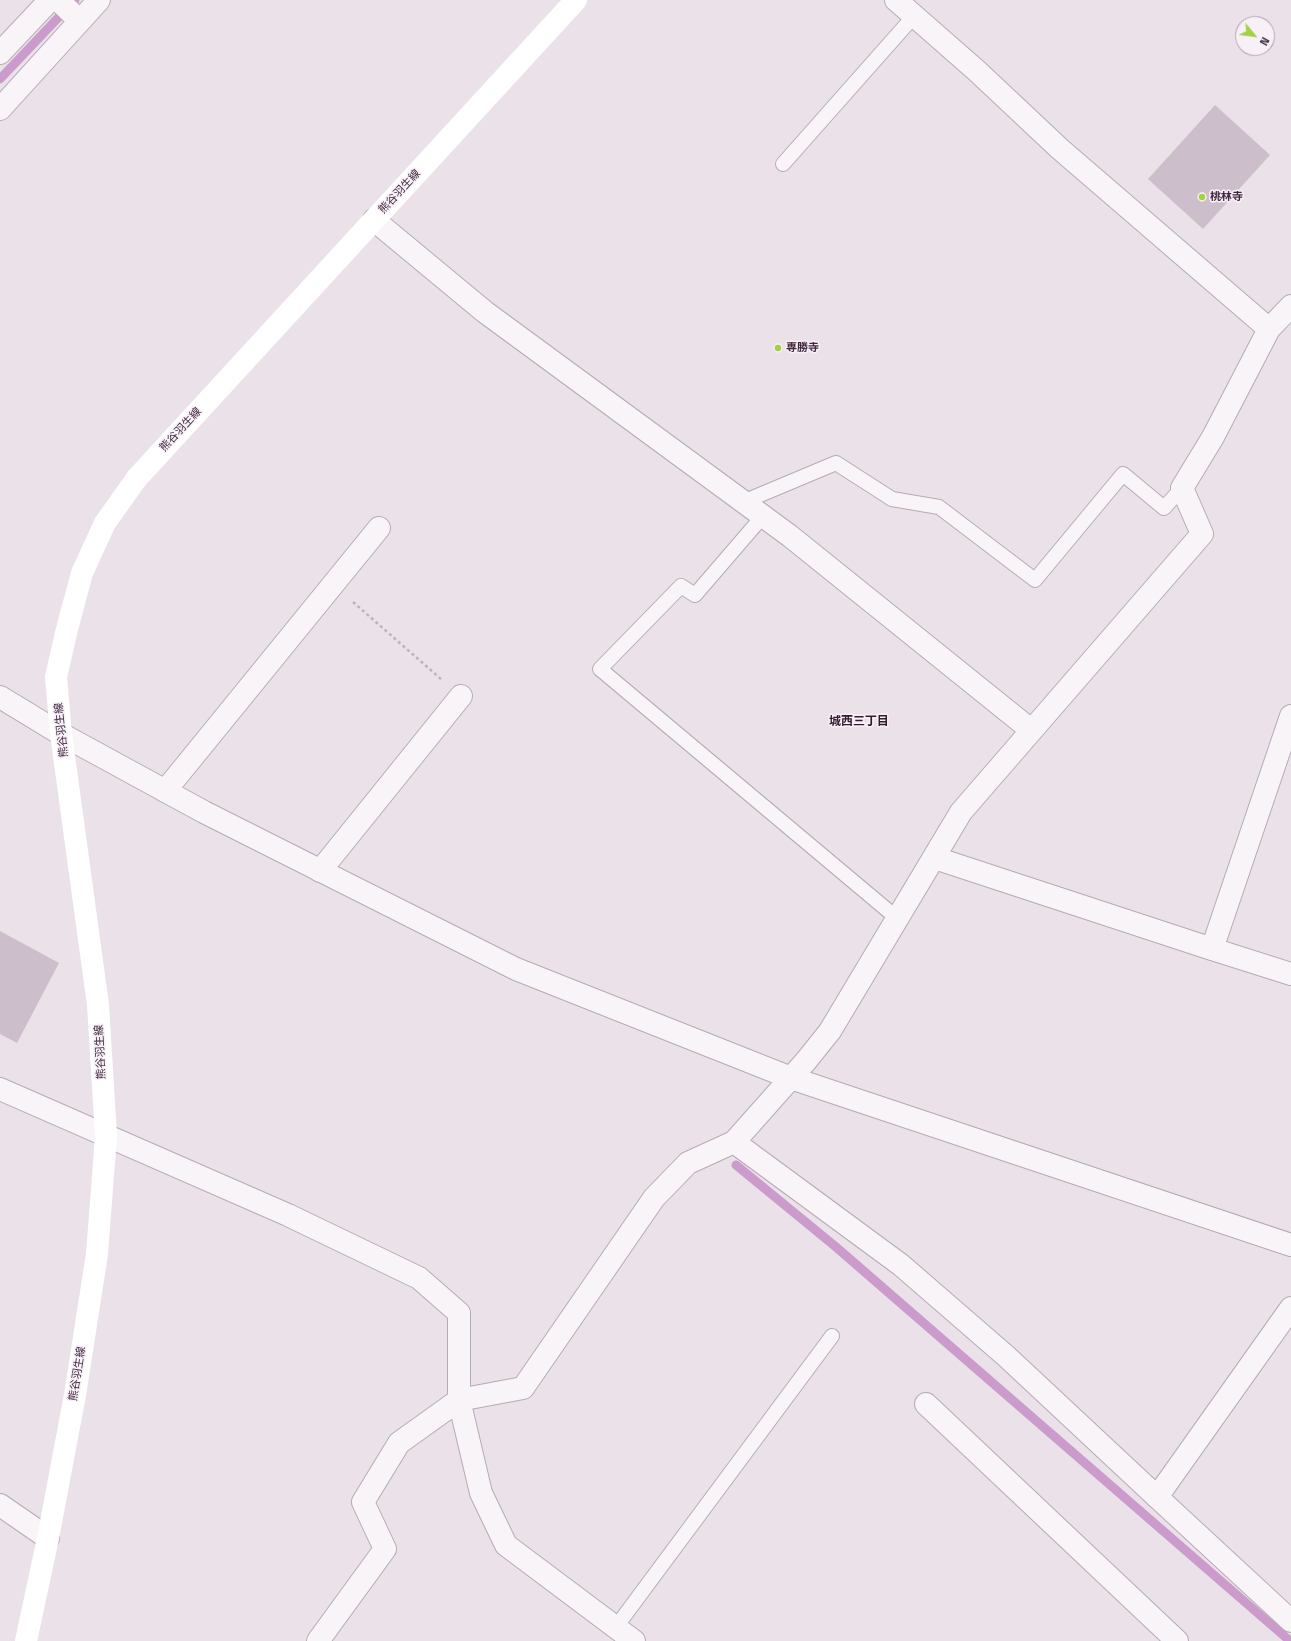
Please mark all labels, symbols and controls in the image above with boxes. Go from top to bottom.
north arrow [1235,16,1275,56]
text: N [1256,34,1273,49]
street label: 熊谷羽生線 [376,167,424,217]
place label: 桃林寺 [1210,190,1243,204]
marker: 桃林寺 [1197,192,1207,202]
place label: 専勝寺 [786,341,819,355]
marker: 専勝寺 [773,343,783,353]
street label: 熊谷羽生線 [157,405,205,455]
street label: 熊谷羽生線 [53,702,71,758]
district label: 城西三丁目 [829,715,889,729]
street label: 熊谷羽生線 [93,1024,109,1080]
street label: 熊谷羽生線 [67,1346,89,1402]

